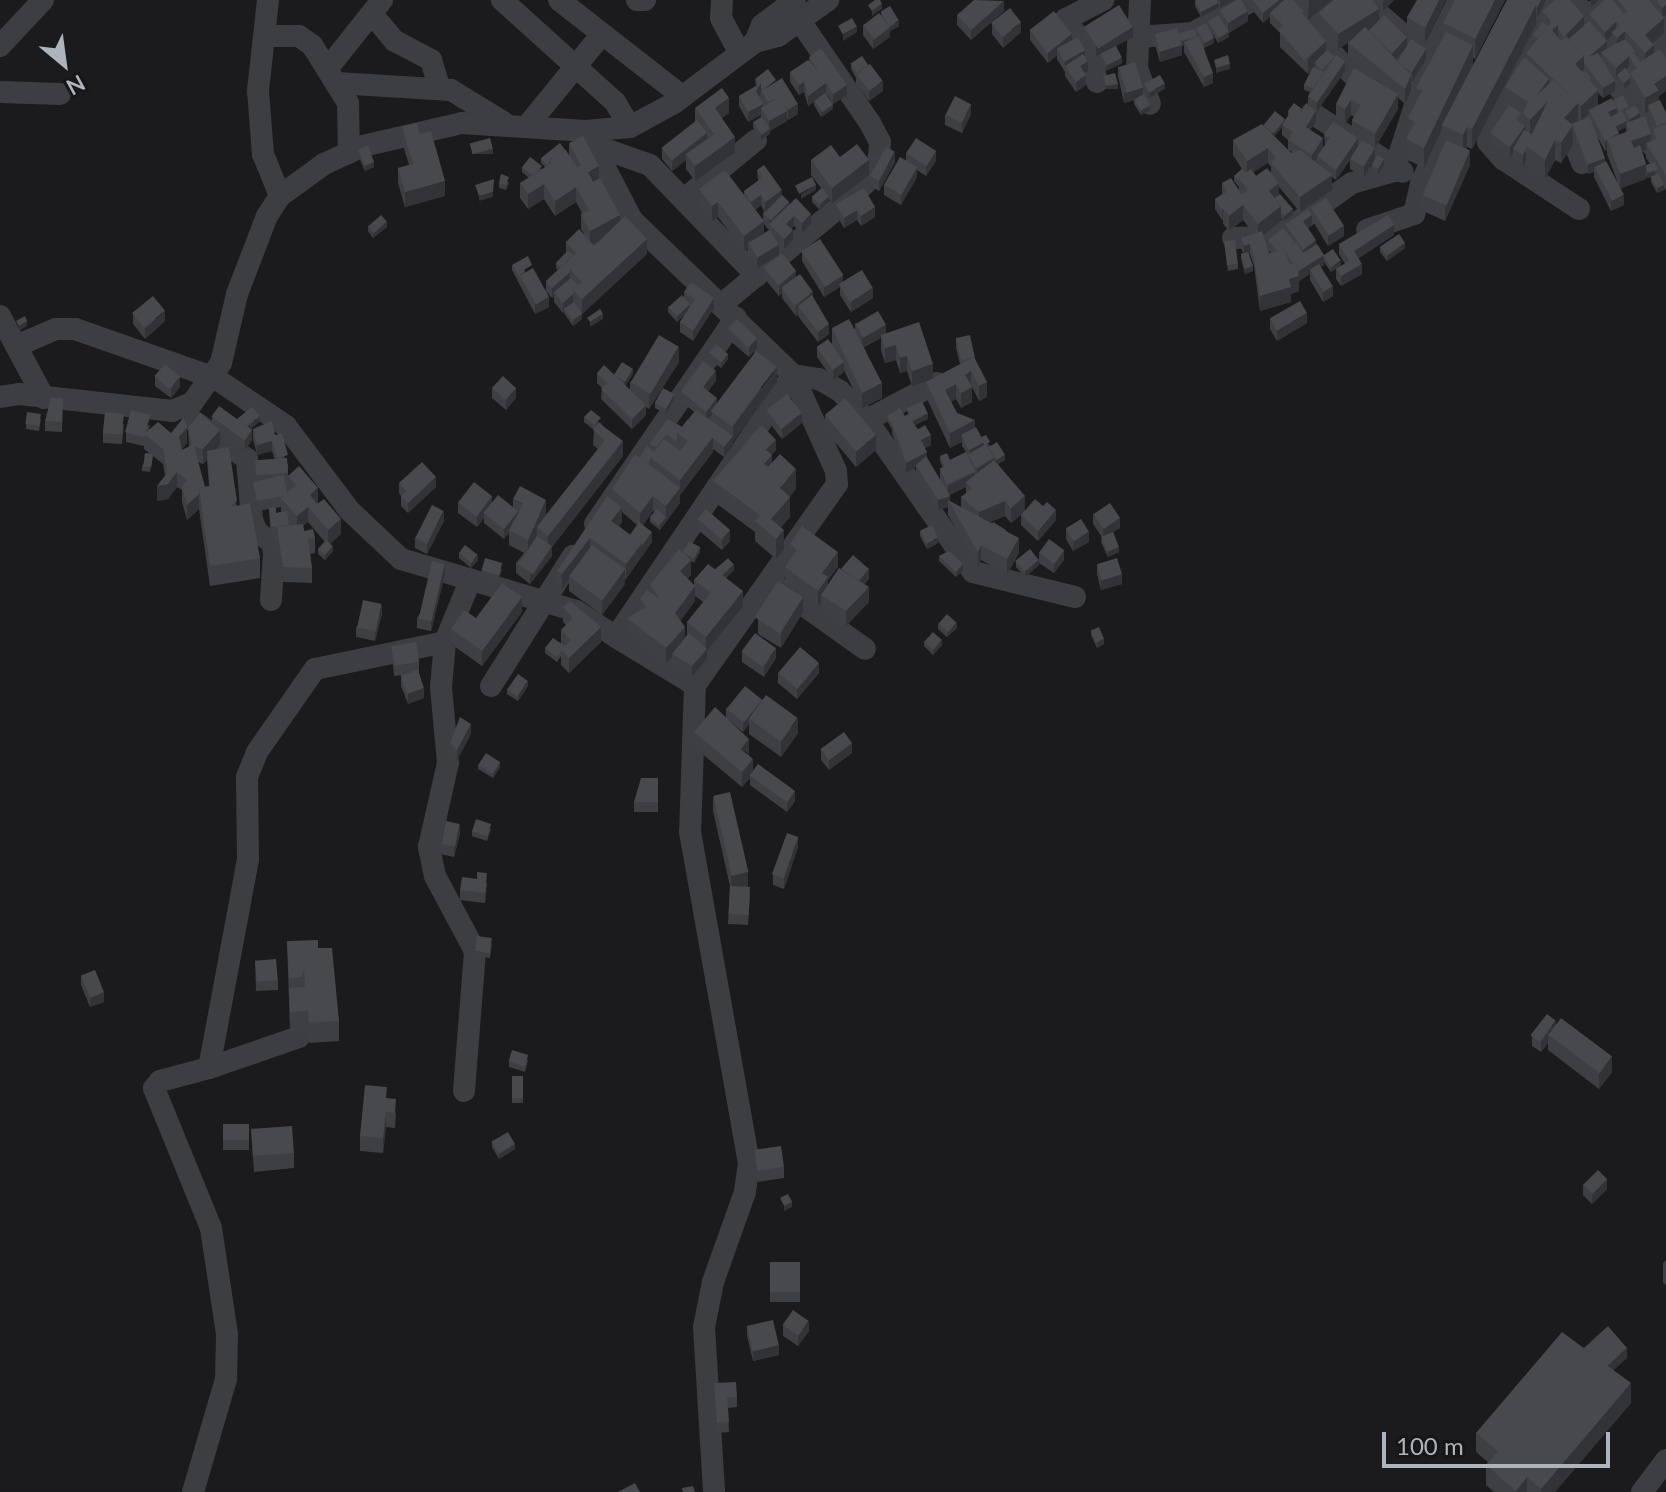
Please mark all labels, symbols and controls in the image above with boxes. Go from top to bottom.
north arrow [24,24,104,104]
text: N [62,70,90,101]
scale bar [1386,1416,1614,1466]
text: 100 m [1396,1431,1464,1460]

